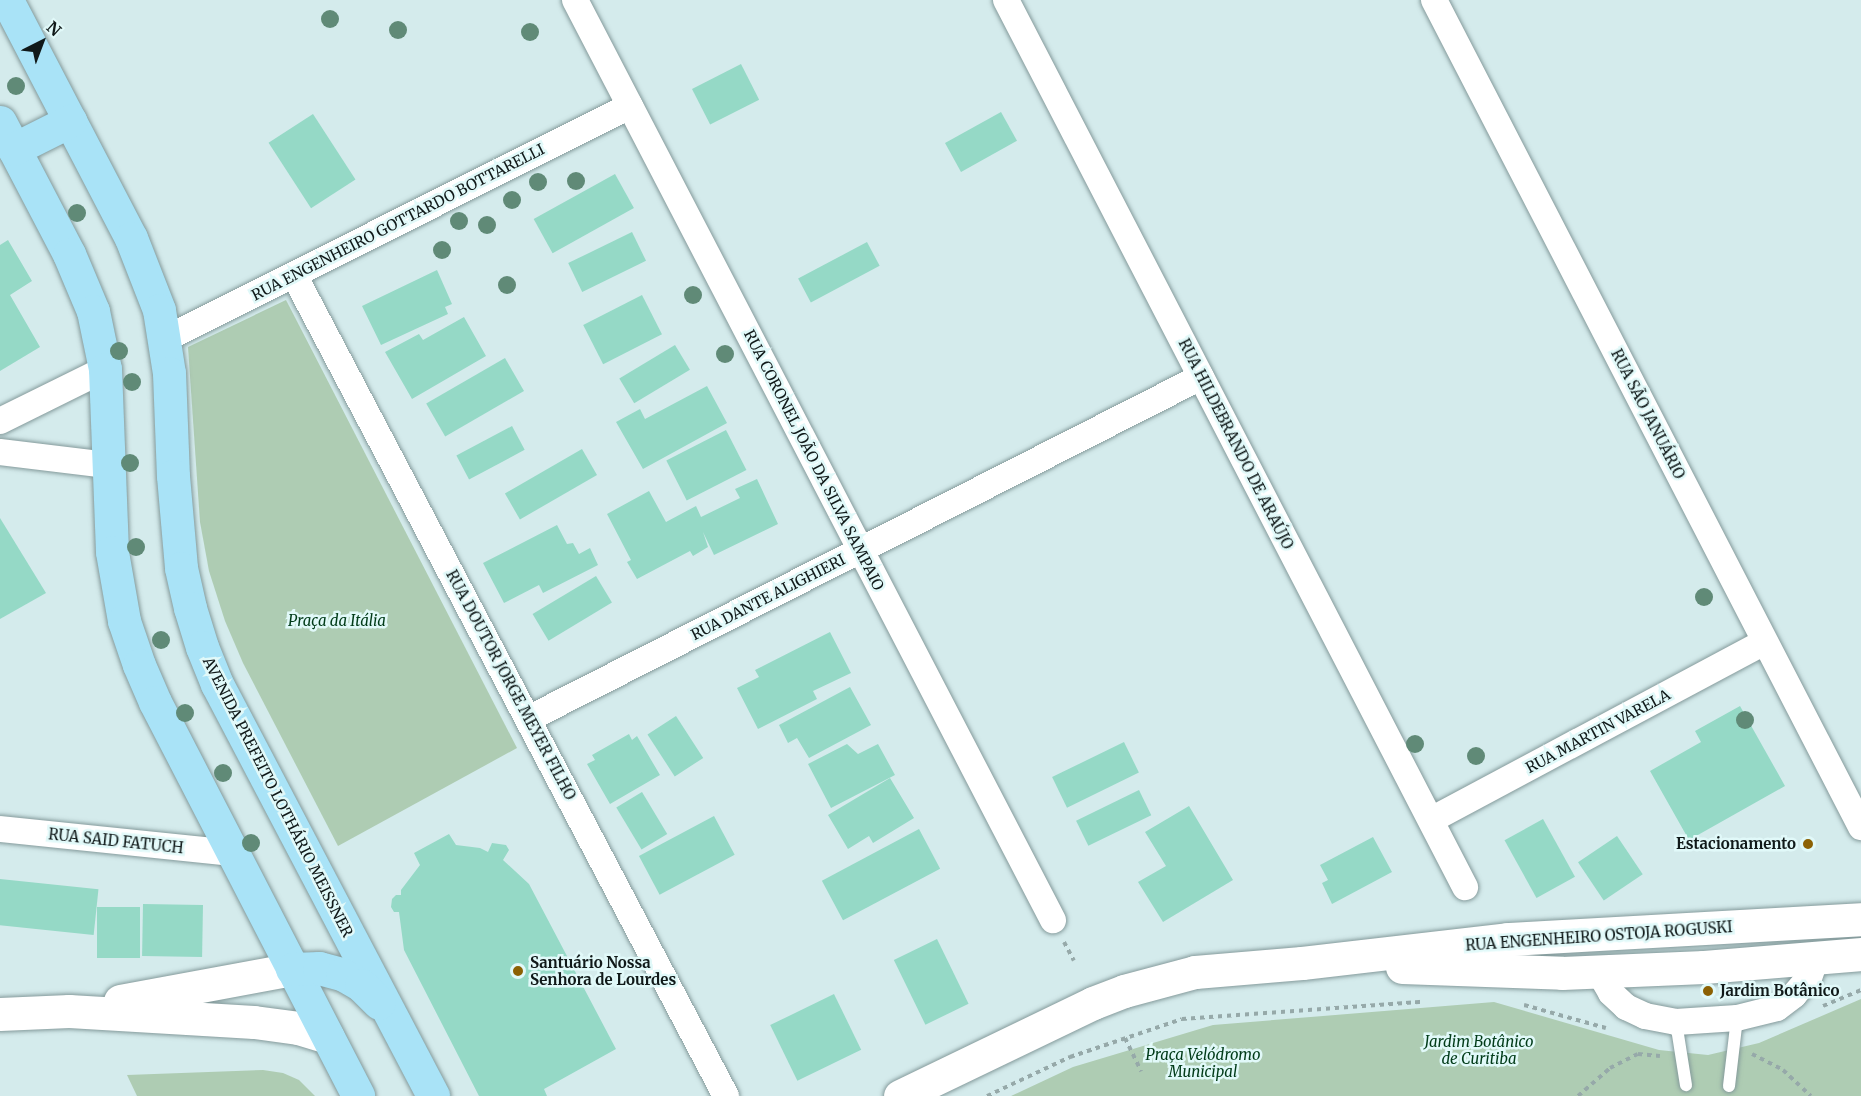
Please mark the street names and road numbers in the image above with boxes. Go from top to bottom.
street label: RUA ENGENHEIRO GOTTARDO BOTTARELLI [248,140,548,304]
street label: RUA CORONEL JOÃO DA SILVA SAMPAIO [740,327,888,593]
street label: RUA HILDEBRANDO DE ARAÚJO [1175,336,1297,552]
street label: RUA SÃO JANUÁRIO [1607,346,1689,482]
street label: RUA DANTE ALIGHIERI [688,550,848,644]
street label: RUA DOUTOR JORGE MEYER FILHO [443,567,579,803]
street label: AVENIDA PREFEITO LOTHÁRIO MEISSNER [199,654,357,940]
street label: RUA MARTIN VARELA [1523,685,1673,777]
street label: RUA SAID FATUCH [47,825,185,857]
street label: RUA ENGENHEIRO OSTOJA ROGUSKI [1465,918,1733,954]

